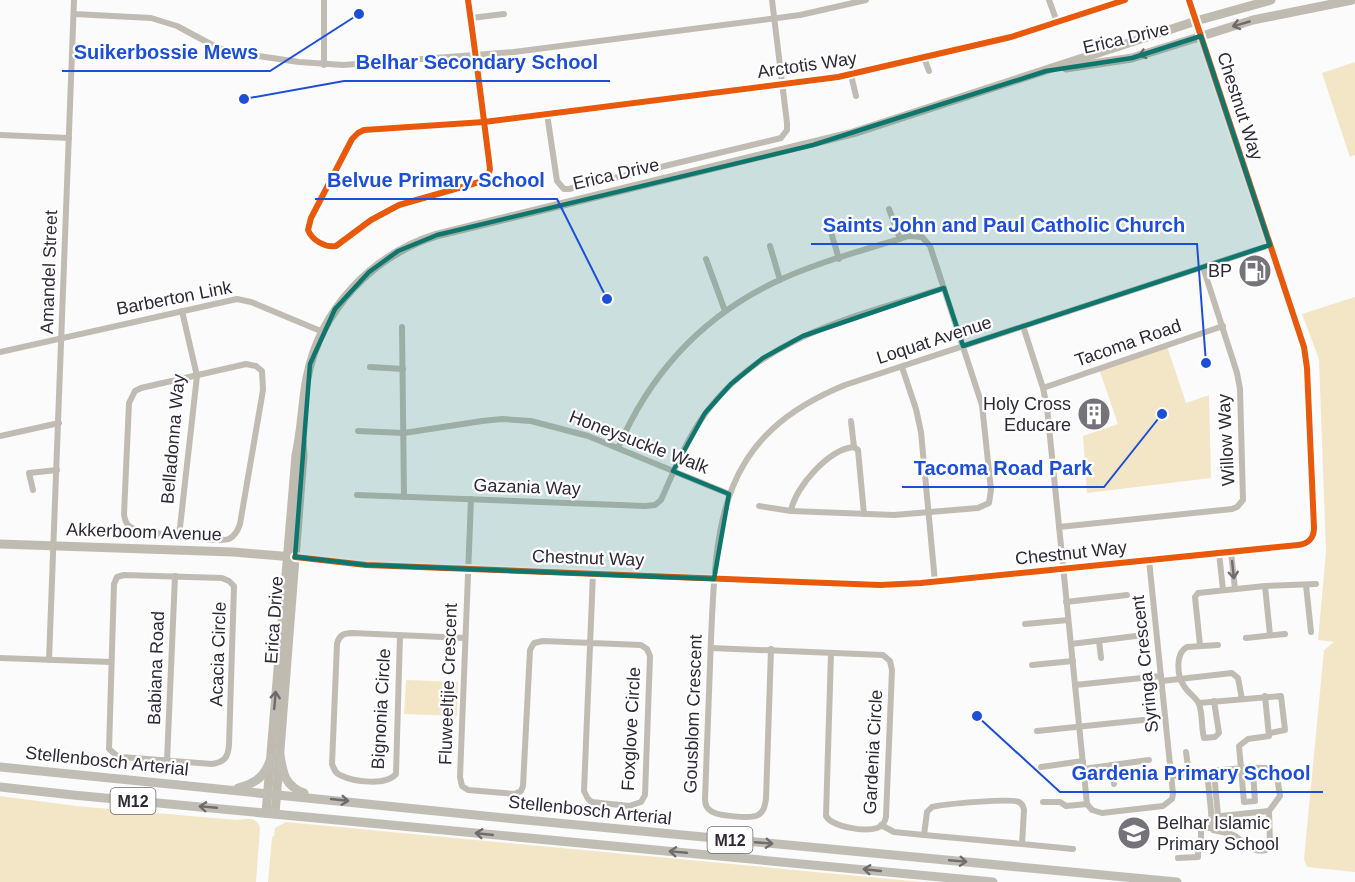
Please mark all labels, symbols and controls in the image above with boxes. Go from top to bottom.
street label: Erica Drive [1081,18,1171,58]
one-way arrow [1232,19,1251,30]
callout: Suikerbossie Mews [62,33,270,71]
text: Suikerbossie Mews [74,41,258,63]
callout: Belhar Secondary School [344,43,610,81]
street label: Arctotis Way [756,48,858,82]
one-way arrow [1138,48,1157,59]
street label: Chestnut Way [1213,49,1267,163]
text: Belhar Secondary School [356,51,598,73]
street label: Erica Drive [571,154,661,194]
callout: Belvue Primary School [315,161,557,199]
text: Belvue Primary School [327,169,545,191]
callout: Saints John and Paul Catholic Church [811,206,1197,244]
street label: Amandel Street [37,210,61,334]
text: Saints John and Paul Catholic Church [823,214,1185,236]
fuel station icon: BP [1237,253,1273,289]
place label: BP [1208,261,1232,281]
street label: Barberton Link [115,277,234,319]
street label: Loquat Avenue [874,312,994,368]
street label: Tacoma Road [1072,315,1184,371]
street label: Belladonna Way [157,373,189,505]
street label: Willow Way [1214,393,1238,487]
place label: Holy Cross Educare [983,394,1071,435]
building icon: Holy Cross Educare [1076,396,1112,432]
street label: Honeysuckle Walk [567,406,712,478]
callout: Tacoma Road Park [902,449,1104,487]
text: Tacoma Road Park [914,457,1093,479]
street label: Gazania Way [473,475,581,499]
street label: Akkerboom Avenue [66,519,222,545]
street label: Chestnut Way [1014,537,1128,569]
street label: Chestnut Way [531,546,645,570]
one-way arrow [1228,560,1239,580]
street label: Erica Drive [261,575,287,665]
street label: Syringa Crescent [1128,594,1162,734]
street label: Acacia Circle [206,601,230,707]
street label: Fluweeltjie Crescent [435,603,461,765]
street label: Babiana Road [144,611,168,725]
street label: Gousblom Crescent [680,634,706,794]
street label: Bignonia Circle [368,648,394,770]
street label: Foxglove Circle [618,667,644,791]
street label: Gardenia Circle [860,689,886,815]
one-way arrow [270,691,281,711]
street label: Stellenbosch Arterial [24,742,190,780]
callout: Gardenia Primary School [1060,754,1323,792]
text: Gardenia Primary School [1072,762,1310,784]
road number: M12 [110,788,156,814]
street label: Stellenbosch Arterial [507,791,673,829]
one-way arrow [330,795,350,806]
one-way arrow [198,801,218,812]
place label: Belhar Islamic Primary School [1157,813,1279,854]
school or university icon: Belhar Islamic Primary School [1116,815,1152,851]
road number: M12 [708,827,752,853]
one-way arrow [474,828,494,839]
one-way arrow [754,838,774,849]
one-way arrow [668,846,688,857]
one-way arrow [948,856,968,867]
one-way arrow [862,864,882,875]

